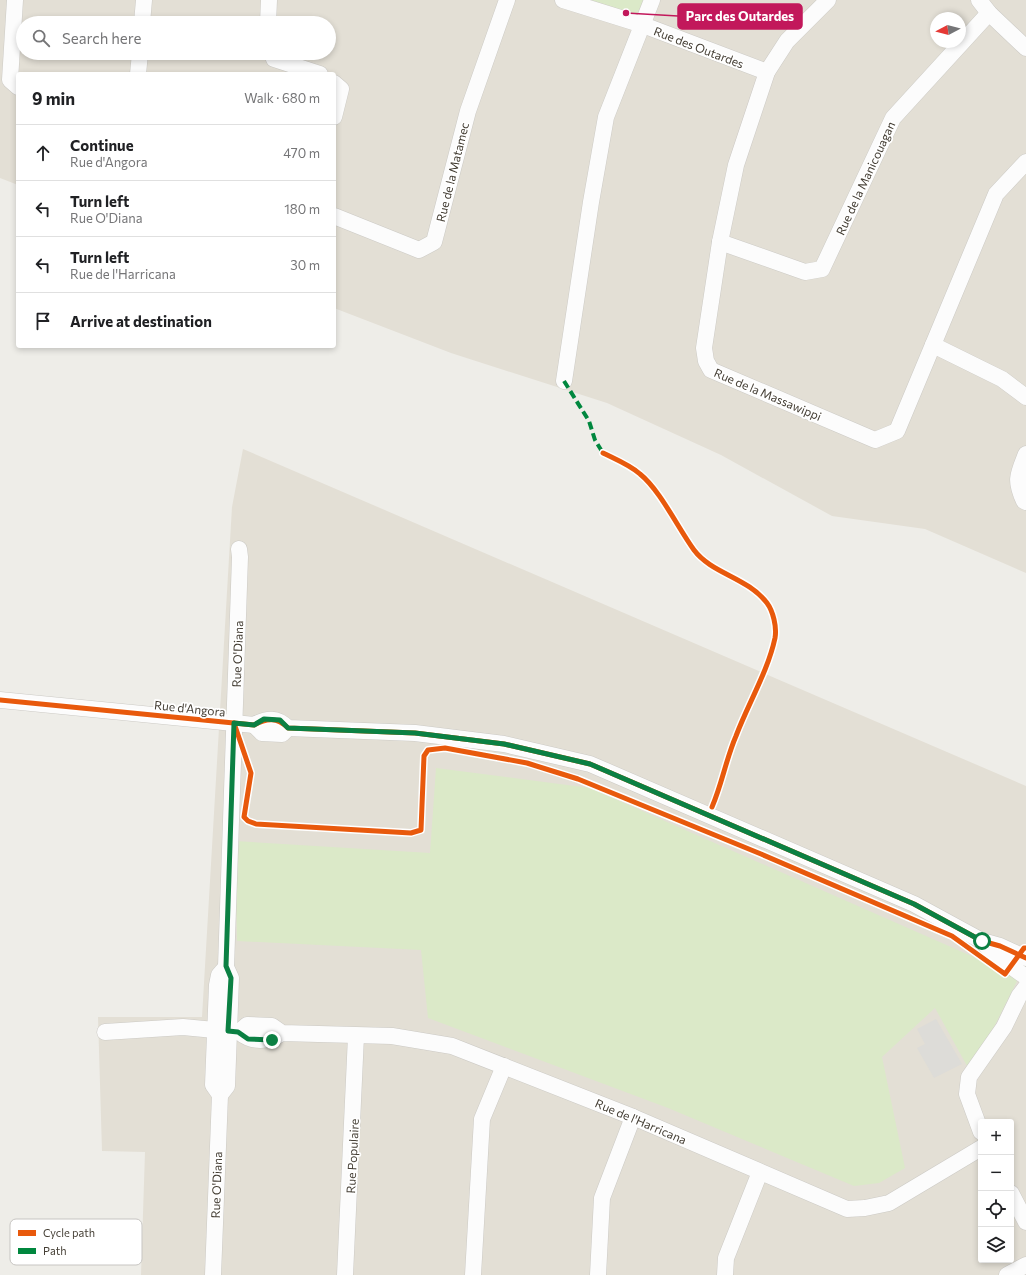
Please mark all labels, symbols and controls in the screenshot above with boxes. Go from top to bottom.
callout: Parc des Outardes [678,4,802,29]
text: Parc des Outardes [686,8,794,24]
north arrow [930,12,966,48]
search box [16,16,336,60]
street label: Rue des Outardes [652,23,746,71]
icon: search [30,27,52,49]
text: Search here [62,29,141,47]
text: 9 min [32,88,75,109]
text: Walk · 680 m [244,90,320,106]
street label: Rue de la Manicouagan [833,119,897,237]
street label: Rue de la Matamec [433,121,471,223]
text: Continue [70,136,134,154]
icon: ahead [32,142,54,164]
text: 470 m [283,145,320,161]
text: Rue d'Angora [70,154,148,170]
text: Turn left [70,192,129,210]
icon: left [32,198,54,220]
text: 180 m [284,201,320,217]
text: Rue O'Diana [70,210,142,226]
text: Turn left [70,248,129,266]
icon: left [32,254,54,276]
text: 30 m [290,257,320,273]
text: Rue de l'Harricana [70,266,176,282]
icon: arrive [32,310,54,332]
text: Arrive at destination [70,312,212,330]
street label: Rue de la Massawippi [712,365,824,423]
street label: Rue O'Diana [229,620,245,688]
street label: Rue d'Angora [154,697,226,719]
route start [973,932,991,950]
route end [263,1031,281,1049]
street label: Rue de l'Harricana [593,1095,689,1147]
street label: Rue Populaire [343,1118,361,1194]
map controls [978,1119,1014,1263]
button: + [978,1119,1014,1155]
street label: Rue O'Diana [208,1151,224,1219]
button: − [978,1155,1014,1191]
button: locate [978,1191,1014,1227]
legend [10,1219,142,1265]
text: Cycle path [43,1226,95,1239]
button: layers [978,1227,1014,1263]
text: Path [43,1244,66,1257]

